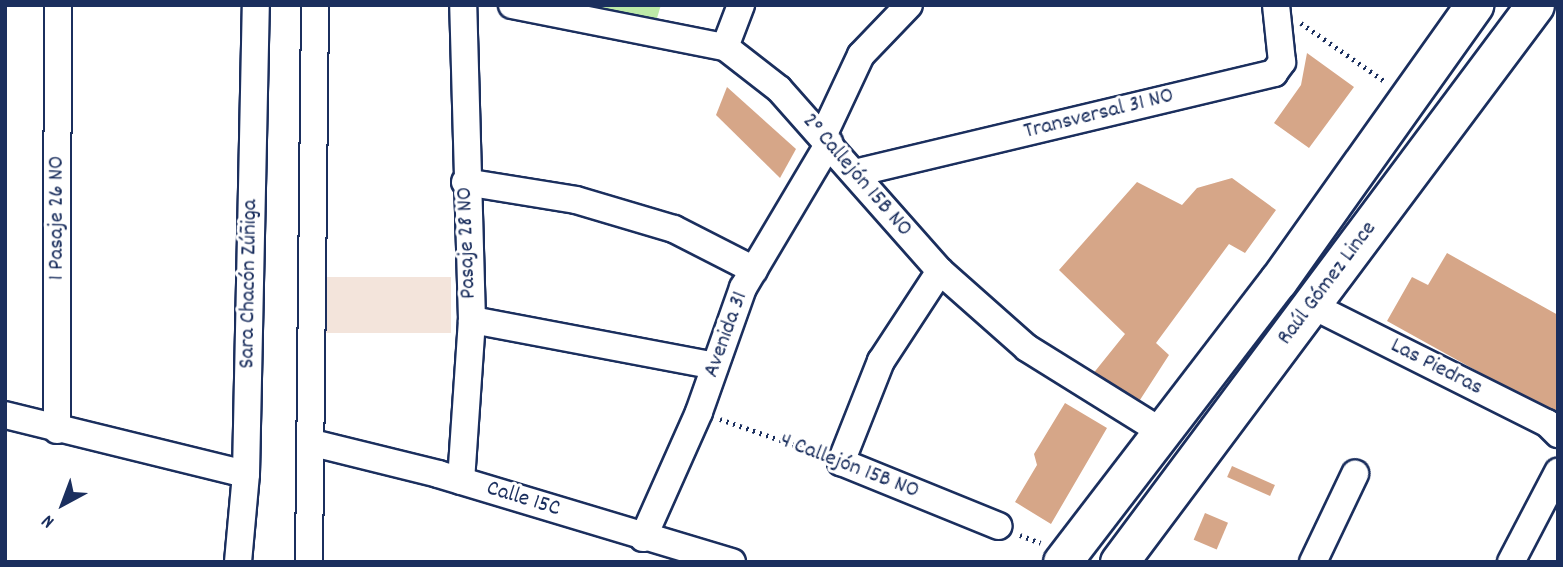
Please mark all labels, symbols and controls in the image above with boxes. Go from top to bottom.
street label: Transversal 31 NO [1021,83,1177,147]
street label: 2° Callejón 15B NO [795,109,917,243]
street label: 1 Pasaje 26 NO [44,156,72,280]
street label: Pasaje 28 NO [452,186,484,300]
street label: Sara Chacón Zúñiga [235,199,265,369]
street label: Raúl Gómez Lince [1272,217,1384,351]
street label: Avenida 31 [699,288,755,382]
street label: Las Piedras [1385,333,1487,403]
street label: 4 Callejón 15B NO [776,428,922,506]
north arrow [28,469,98,539]
street label: Calle 15C [483,476,563,524]
text: N [37,507,61,534]

